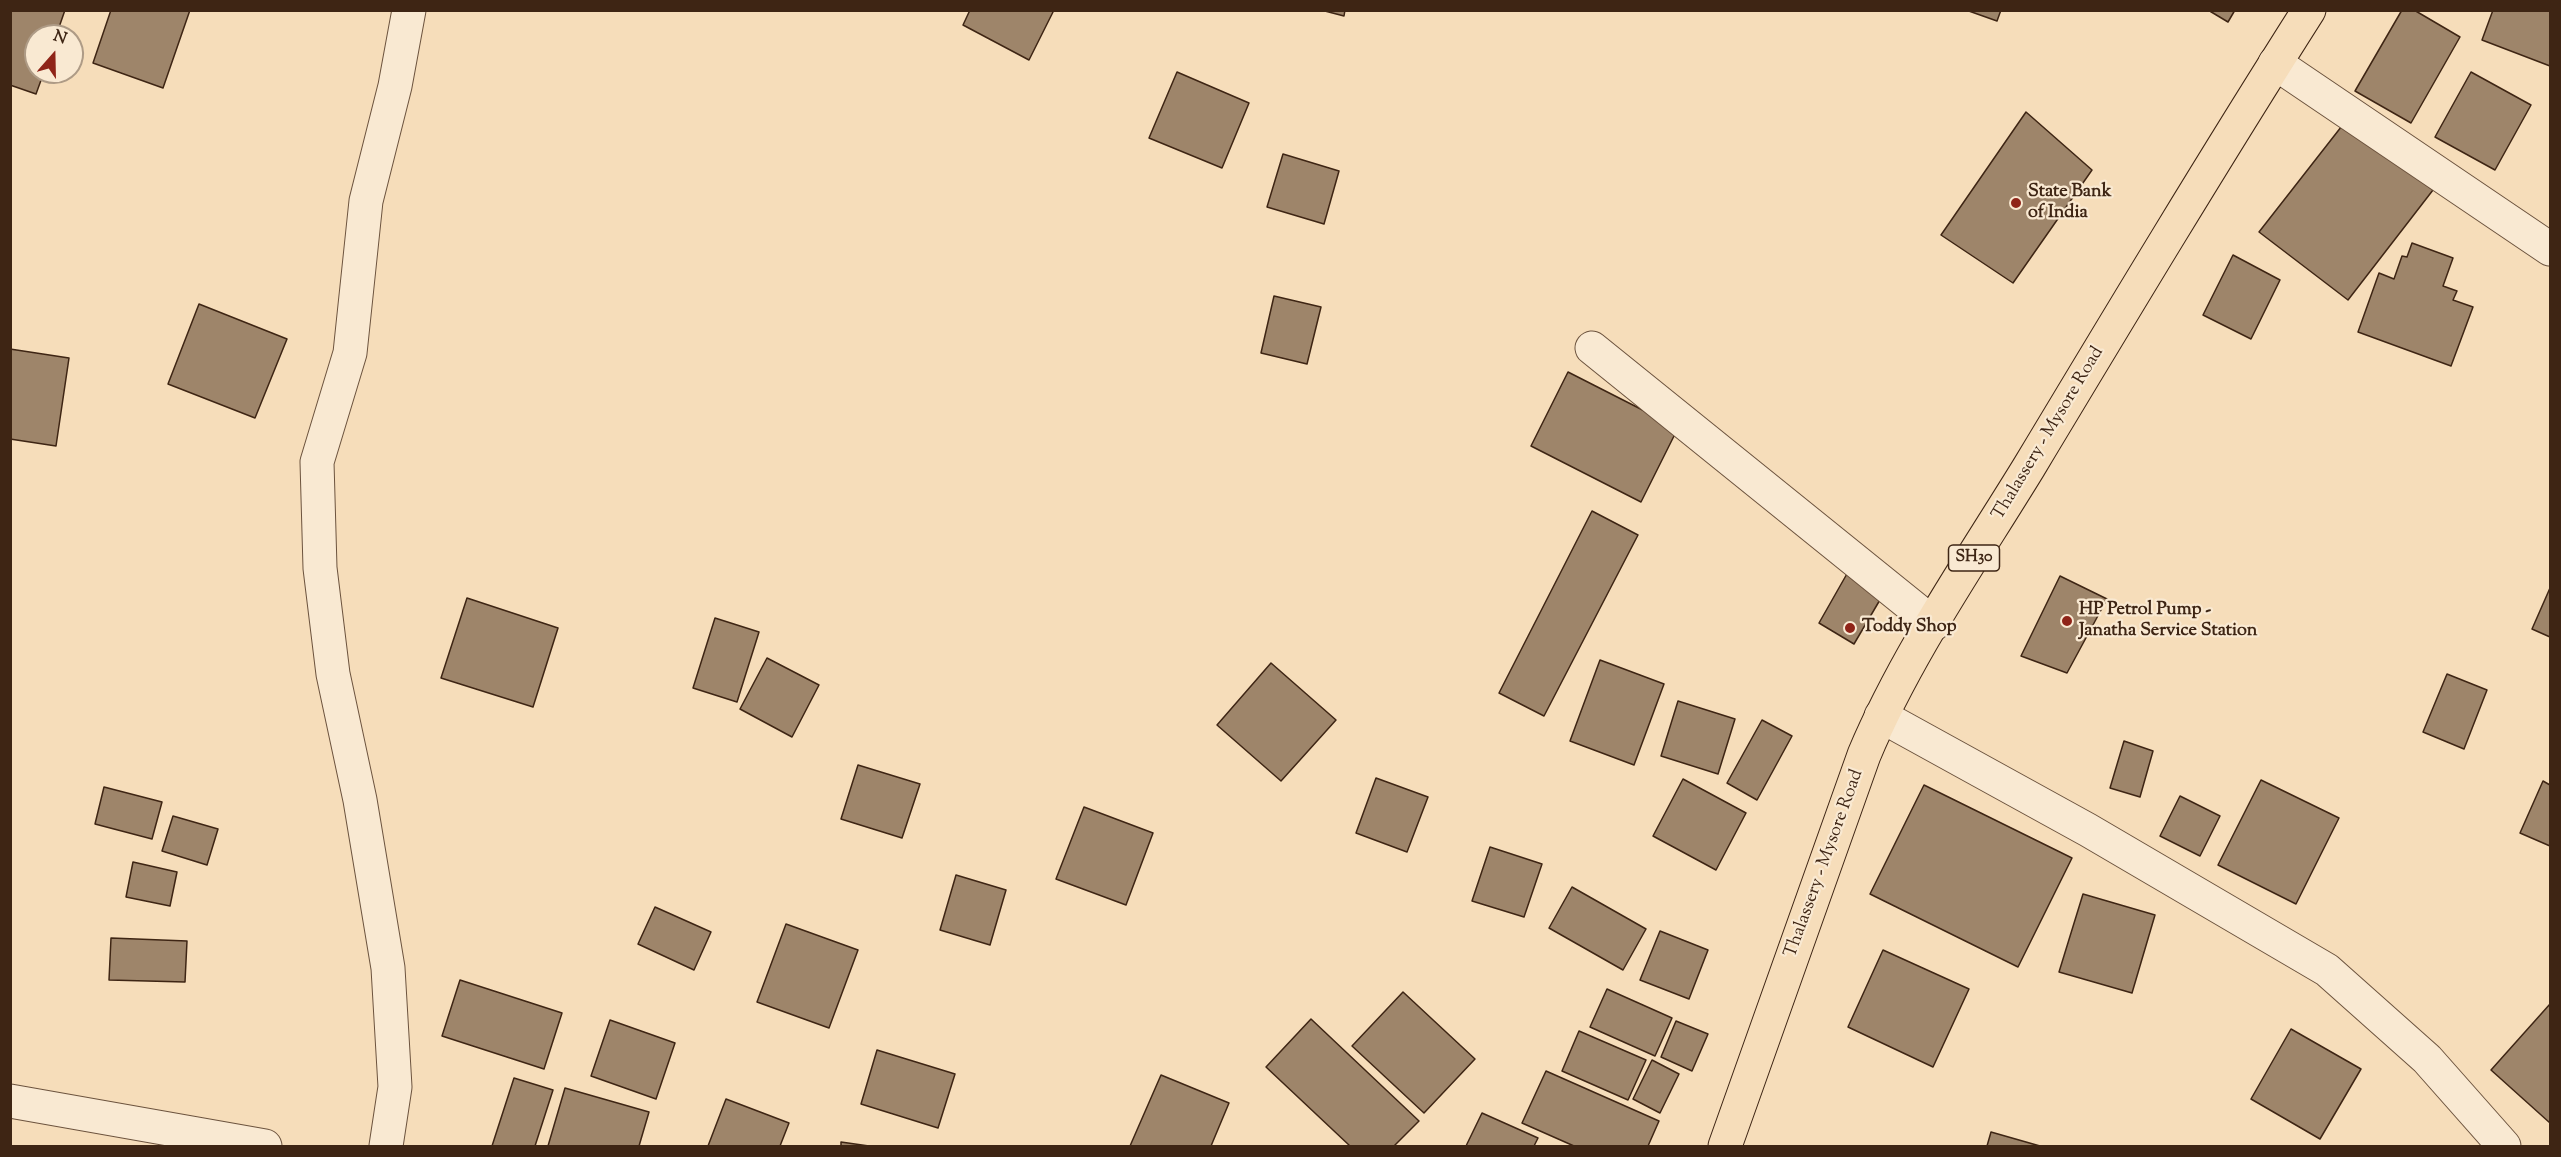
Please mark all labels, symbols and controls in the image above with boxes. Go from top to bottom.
north arrow [24,24,84,84]
text: N [50,26,70,51]
place label: State Bank of India [2028,182,2111,224]
marker: State Bank of India [2009,196,2023,210]
street label: Thalassery - Mysore Road [1989,343,2109,525]
road number: SH30 [1948,545,2000,571]
place label: HP Petrol Pump - Janatha Service Station [2079,600,2257,642]
marker: HP Petrol Pump - Janatha Service Station [2060,614,2074,628]
place label: Toddy Shop [1862,617,1956,639]
marker: Toddy Shop [1843,621,1857,635]
street label: Thalassery - Mysore Road [1781,767,1869,961]

